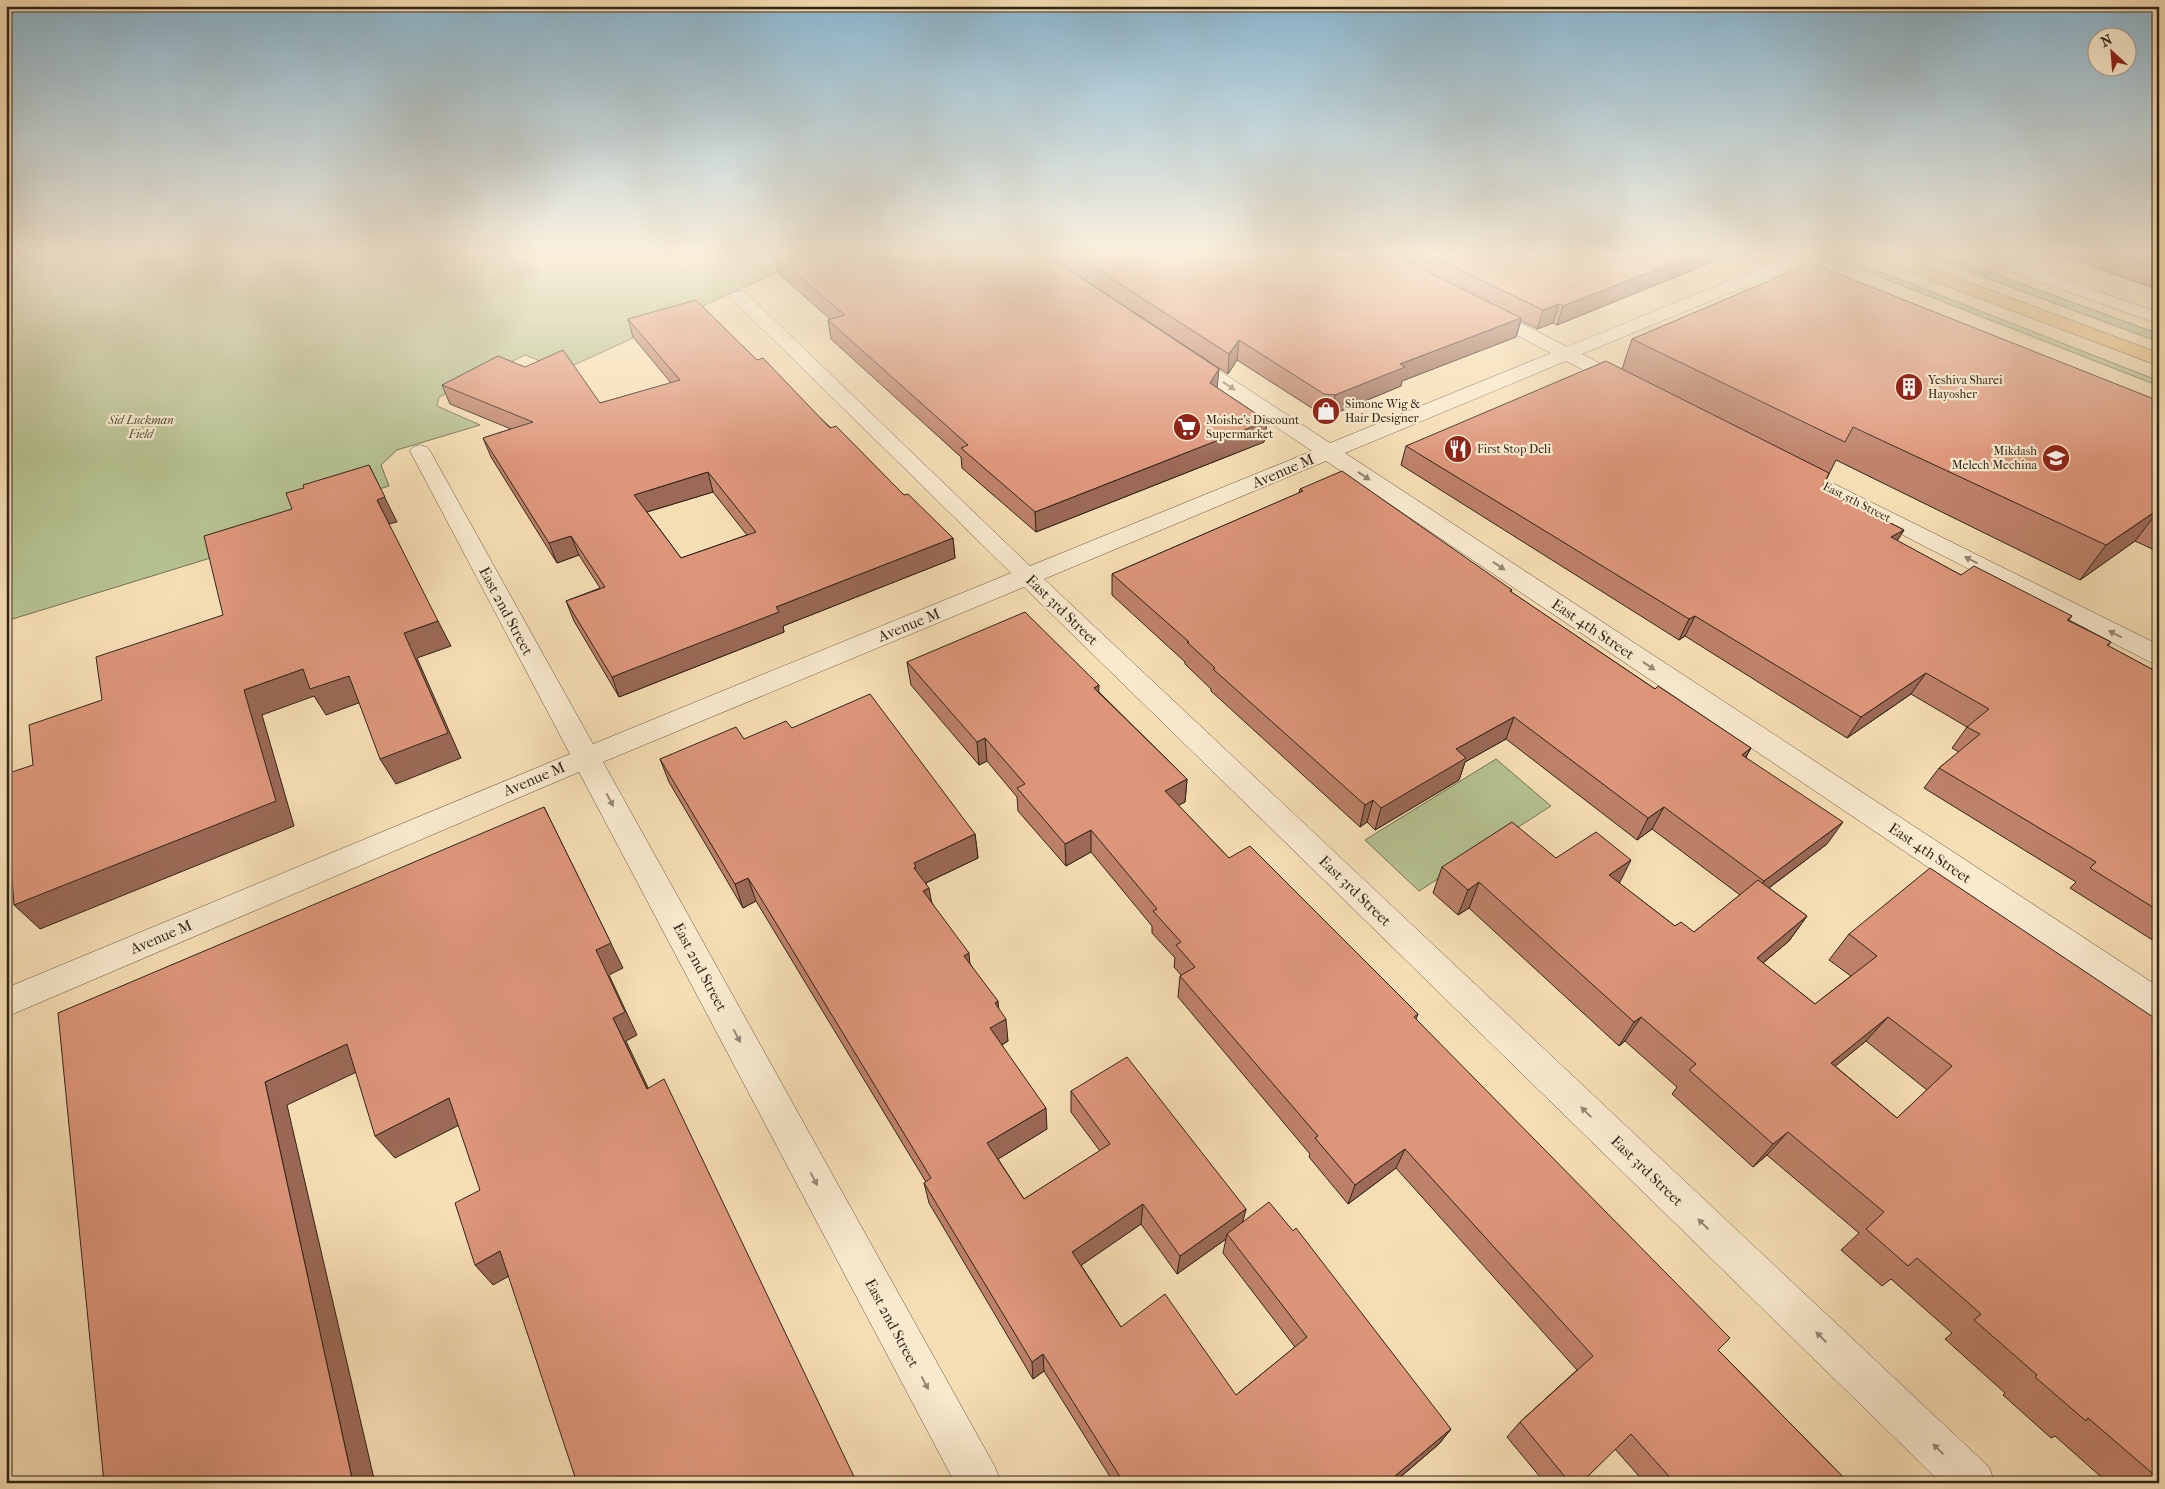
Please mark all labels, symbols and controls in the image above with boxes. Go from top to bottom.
north arrow [2088,28,2138,78]
text: N [2098,31,2115,51]
building icon: Yeshiva Sharei Hayosher [1894,372,1924,402]
place label: Yeshiva Sharei Hayosher [1927,373,2003,401]
one-way arrow [1222,381,1235,391]
shop icon: Simone Wig & Hair Designer [1311,396,1341,426]
place label: Simone Wig & Hair Designer [1345,397,1420,425]
supermarket icon: Moishe's Discount Supermarket [1172,412,1202,442]
park label: Sid Luckman Field [107,413,174,441]
place label: Moishe's Discount Supermarket [1206,413,1300,441]
restaurant icon: First Stop Deli [1443,434,1473,464]
place label: First Stop Deli [1477,442,1551,456]
school or university icon: Mikdash Melech Mechina [2041,443,2071,473]
place label: Mikdash Melech Mechina [1952,444,2037,472]
street label: Avenue M [1248,450,1317,492]
one-way arrow [1357,471,1371,481]
street label: East 5th Street [1821,479,1894,525]
one-way arrow [1963,556,1978,564]
one-way arrow [1492,561,1506,571]
street label: East 2nd Street [475,564,537,659]
street label: East 3rd Street [1022,571,1102,649]
street label: East 4th Street [1548,595,1638,664]
street label: Avenue M [874,604,943,646]
one-way arrow [2108,630,2123,638]
one-way arrow [1642,661,1656,671]
street label: Avenue M [499,758,568,800]
one-way arrow [606,793,614,807]
street label: East 4th Street [1885,819,1975,888]
street label: East 3rd Street [1315,852,1395,930]
street label: Avenue M [126,916,195,958]
street label: East 2nd Street [669,920,731,1015]
one-way arrow [733,1028,741,1043]
one-way arrow [1580,1106,1592,1118]
street label: East 3rd Street [1607,1132,1687,1210]
one-way arrow [810,1171,818,1186]
one-way arrow [1697,1218,1709,1230]
street label: East 2nd Street [861,1276,923,1371]
one-way arrow [1815,1331,1827,1343]
one-way arrow [921,1376,929,1390]
one-way arrow [1932,1443,1944,1455]

